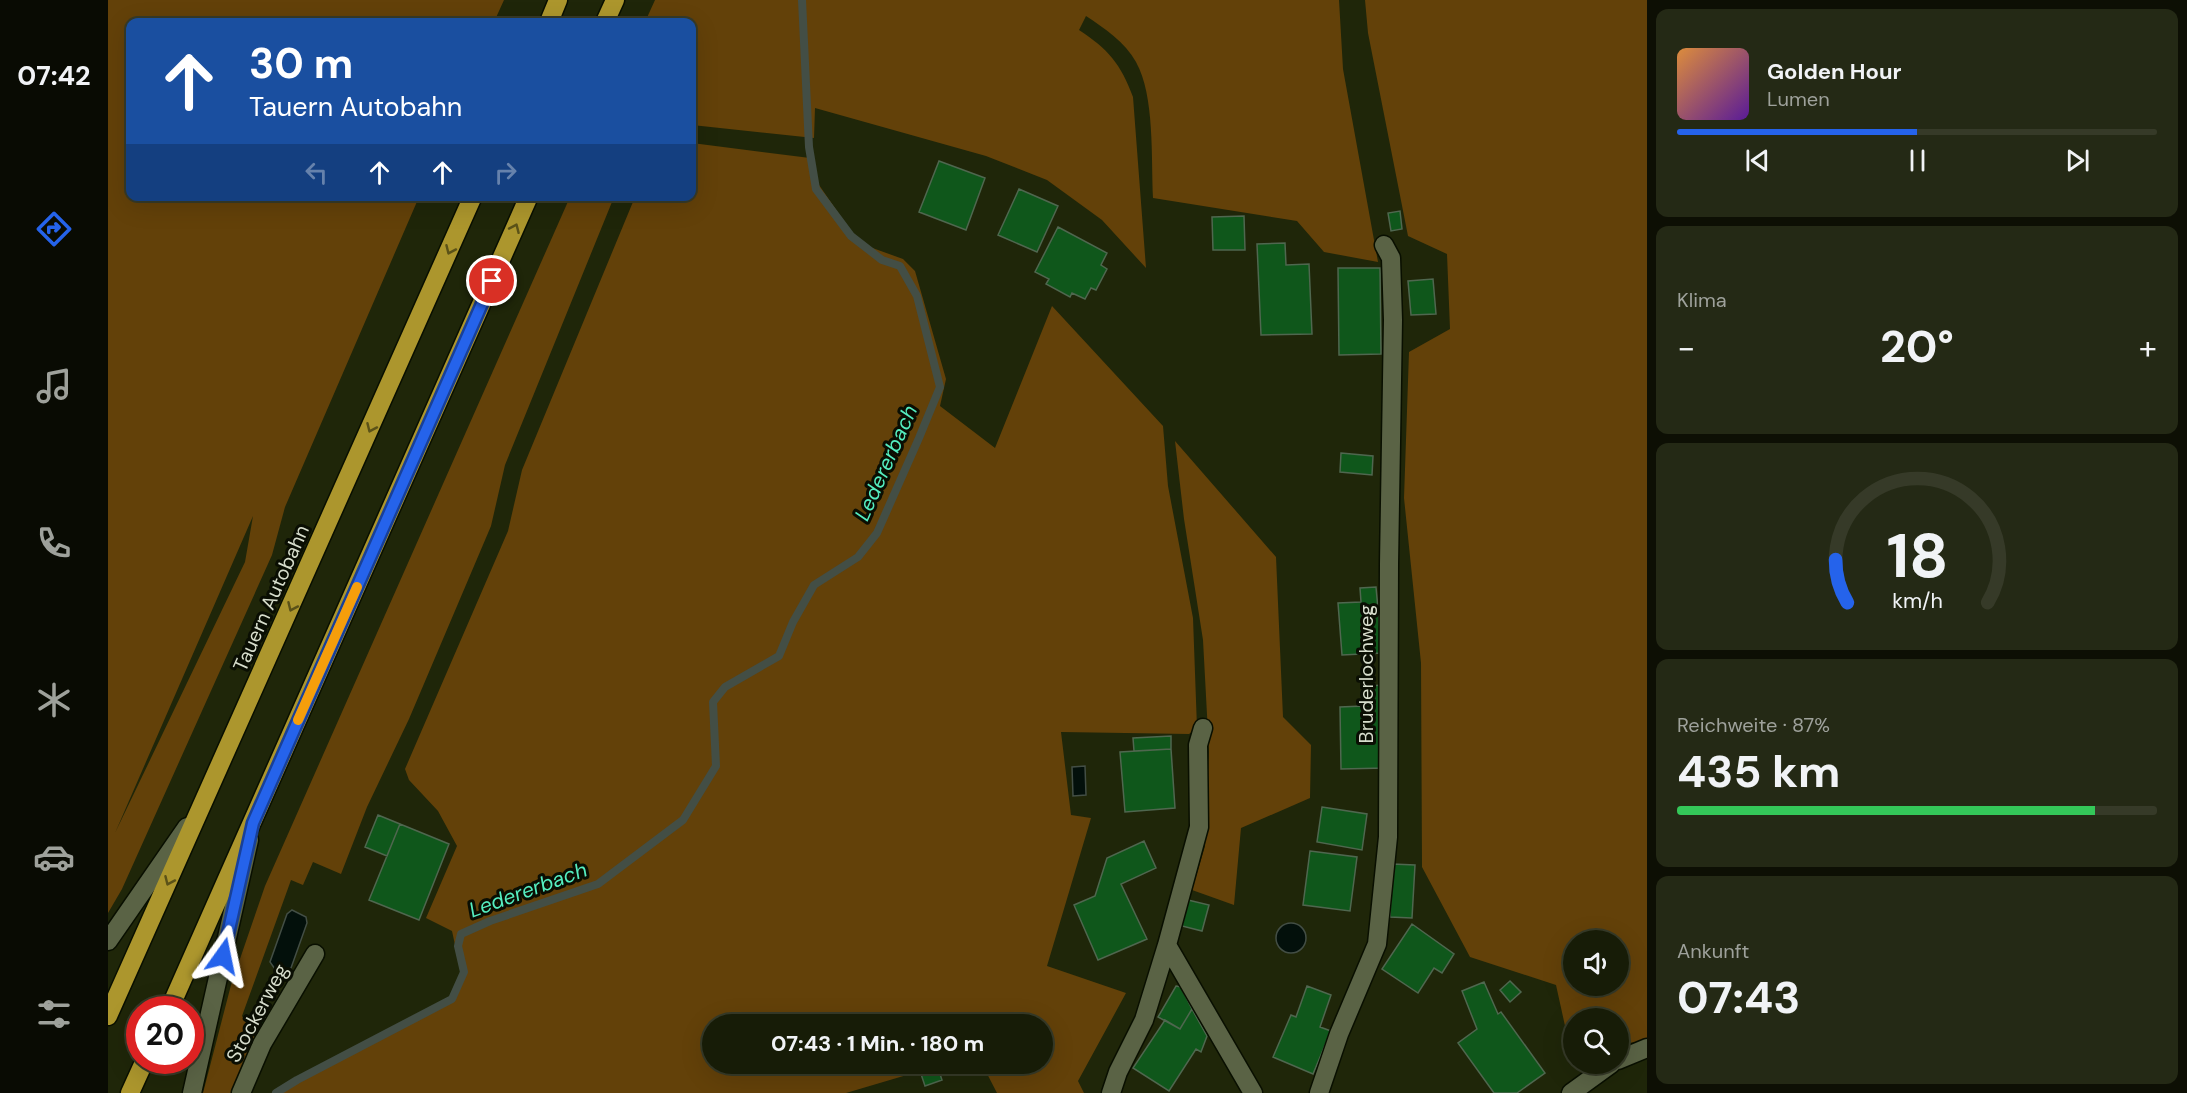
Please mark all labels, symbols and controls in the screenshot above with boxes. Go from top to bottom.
text: 30 m [249,36,353,91]
icon: ahead [150,42,228,120]
text: Golden Hour [1767,57,1902,86]
text: 07:42 [17,58,91,93]
text: Lumen [1767,86,1830,112]
text: Tauern Autobahn [249,89,462,124]
icon: previous [1741,144,1774,177]
icon: pause [1901,144,1934,177]
icon: next [2061,144,2094,177]
icon: left [300,156,333,189]
icon: ahead [363,156,396,189]
icon: ahead [426,156,459,189]
icon: right [489,156,522,189]
icon: directions [33,208,75,250]
one-way arrow [508,223,520,234]
one-way arrow [445,244,457,255]
pin [466,255,517,306]
icon: arrive [475,264,508,297]
text: Klima [1677,287,1727,313]
text: 20° [1880,317,1954,376]
text: − [1677,326,1695,369]
text: + [2139,326,2157,369]
icon: music [33,365,75,407]
water label: Ledererbach [848,401,924,525]
one-way arrow [366,422,378,433]
text: 18 [1886,516,1948,597]
street label: Tauern Autobahn [227,521,315,675]
icon: phone [33,522,75,564]
text: km/h [1892,588,1942,616]
one-way arrow [287,600,299,611]
street label: Bruderlochweg [1353,605,1379,743]
icon: climate [33,679,75,721]
text: Reichweite · 87% [1677,712,1830,738]
text: 435 km [1677,742,1840,801]
icon: car [33,836,75,878]
water label: Ledererbach [465,856,591,924]
one-way arrow [165,874,177,885]
position arrow [191,924,255,988]
map controls [1563,930,1629,1074]
button: sound [1563,930,1629,996]
text: Ankunft [1677,938,1749,964]
street label: Stockerweg [220,959,294,1067]
text: 07:43 [1677,968,1800,1027]
icon: filters [33,993,75,1035]
speed limit sign: 20 [126,996,204,1074]
button: search [1563,1008,1629,1074]
text: 07:43 · 1 Min. · 180 m [771,1029,984,1058]

